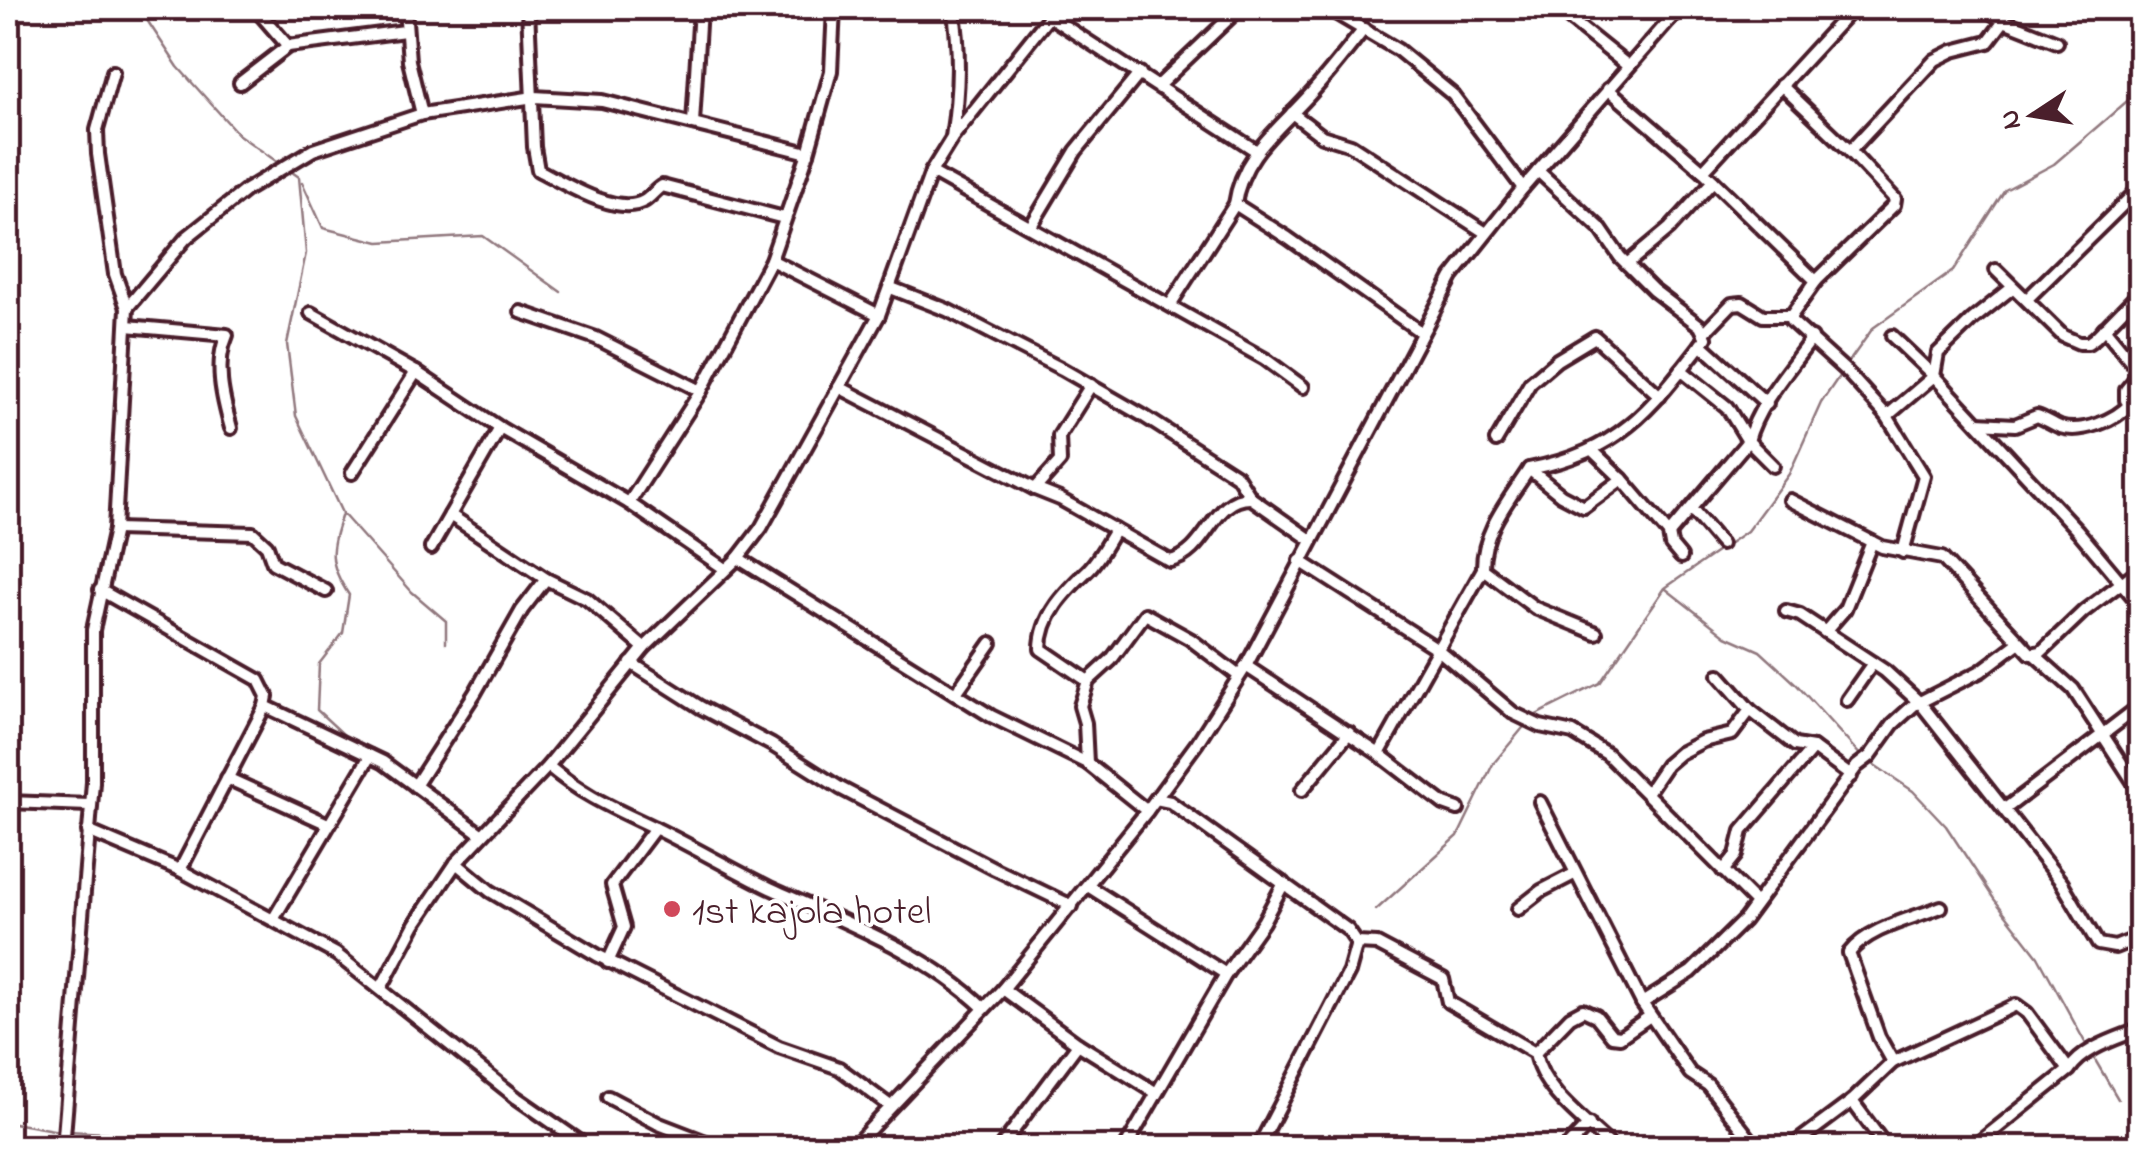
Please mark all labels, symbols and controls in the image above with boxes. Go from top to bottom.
north arrow [1983,65,2083,165]
text: N [1990,106,2034,133]
place label: 1st kajola hotel [692,884,931,943]
marker: 1st kajola hotel [661,898,683,920]

